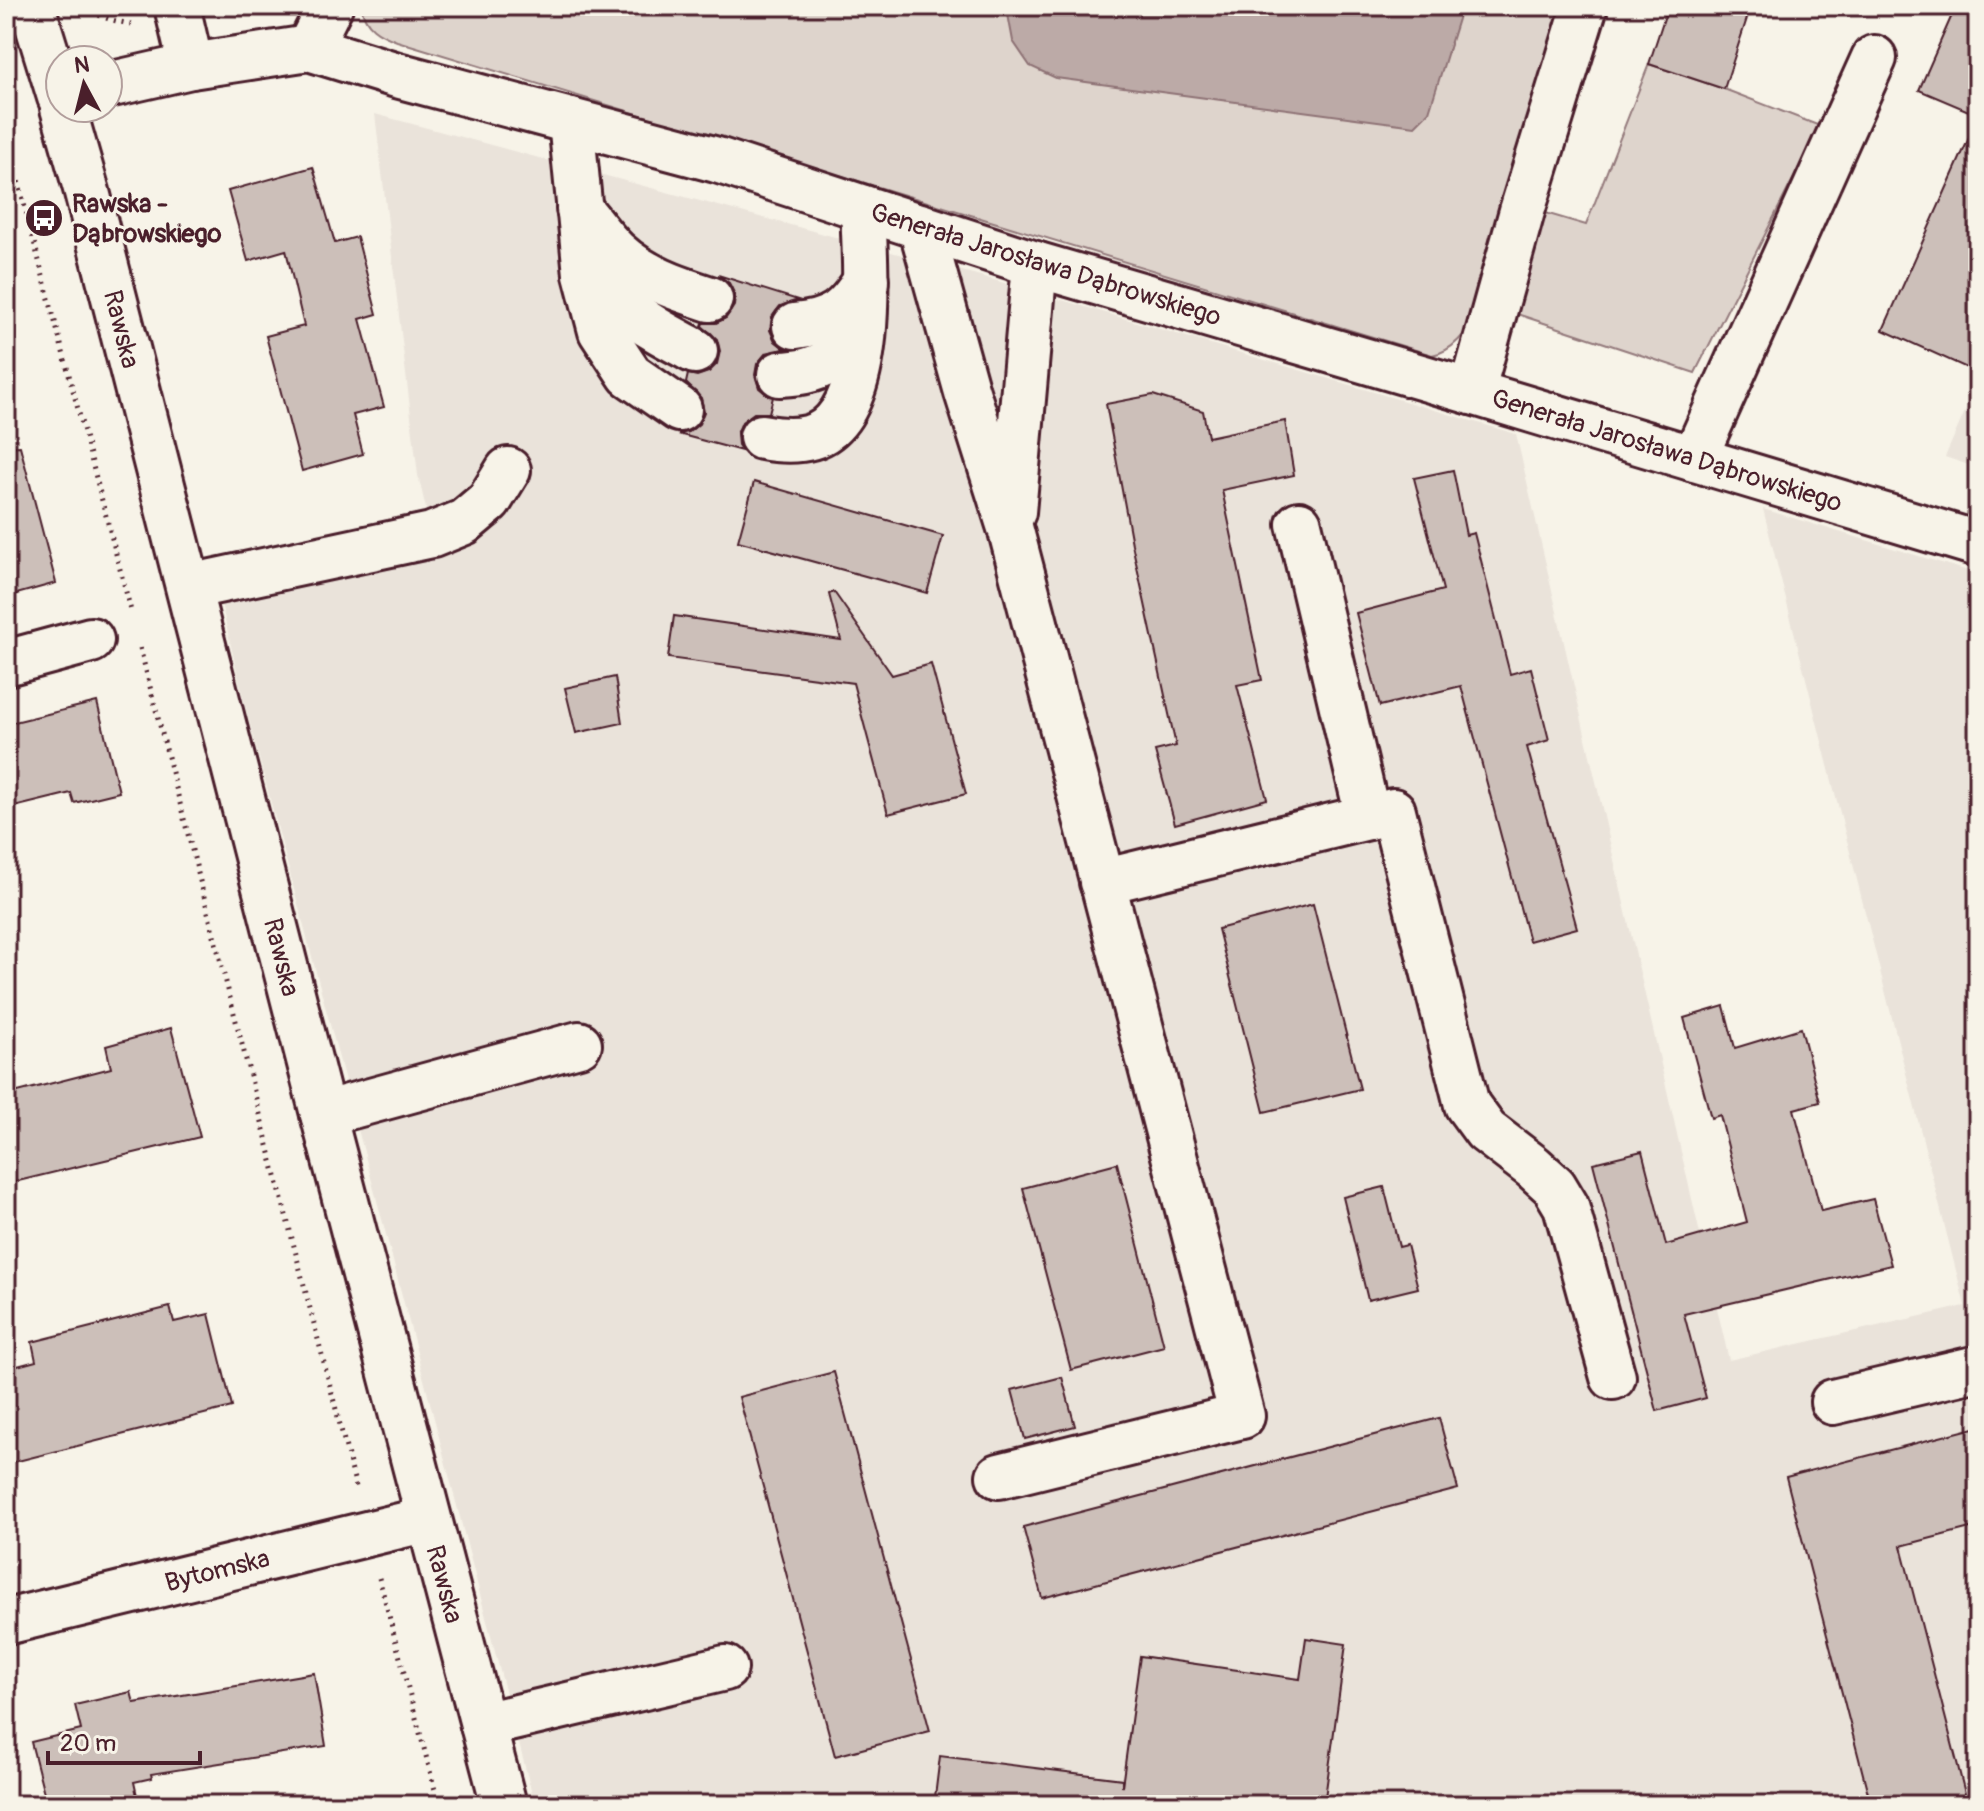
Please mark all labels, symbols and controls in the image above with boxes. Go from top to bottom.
north arrow [44,44,124,124]
text: N [73,50,91,80]
place label: Rawska - Dąbrowskiego [72,188,222,250]
street label: Generała Jarosława Dąbrowskiego [867,196,1225,334]
bus stop icon: Rawska - Dąbrowskiego [23,197,65,239]
street label: Rawska [96,287,146,372]
street label: Generała Jarosława Dąbrowskiego [1488,382,1846,520]
street label: Rawska [256,915,306,1000]
street label: Rawska [418,1542,470,1627]
street label: Bytomska [162,1543,273,1599]
scale bar [48,1715,200,1765]
text: 20 m [60,1729,116,1758]

